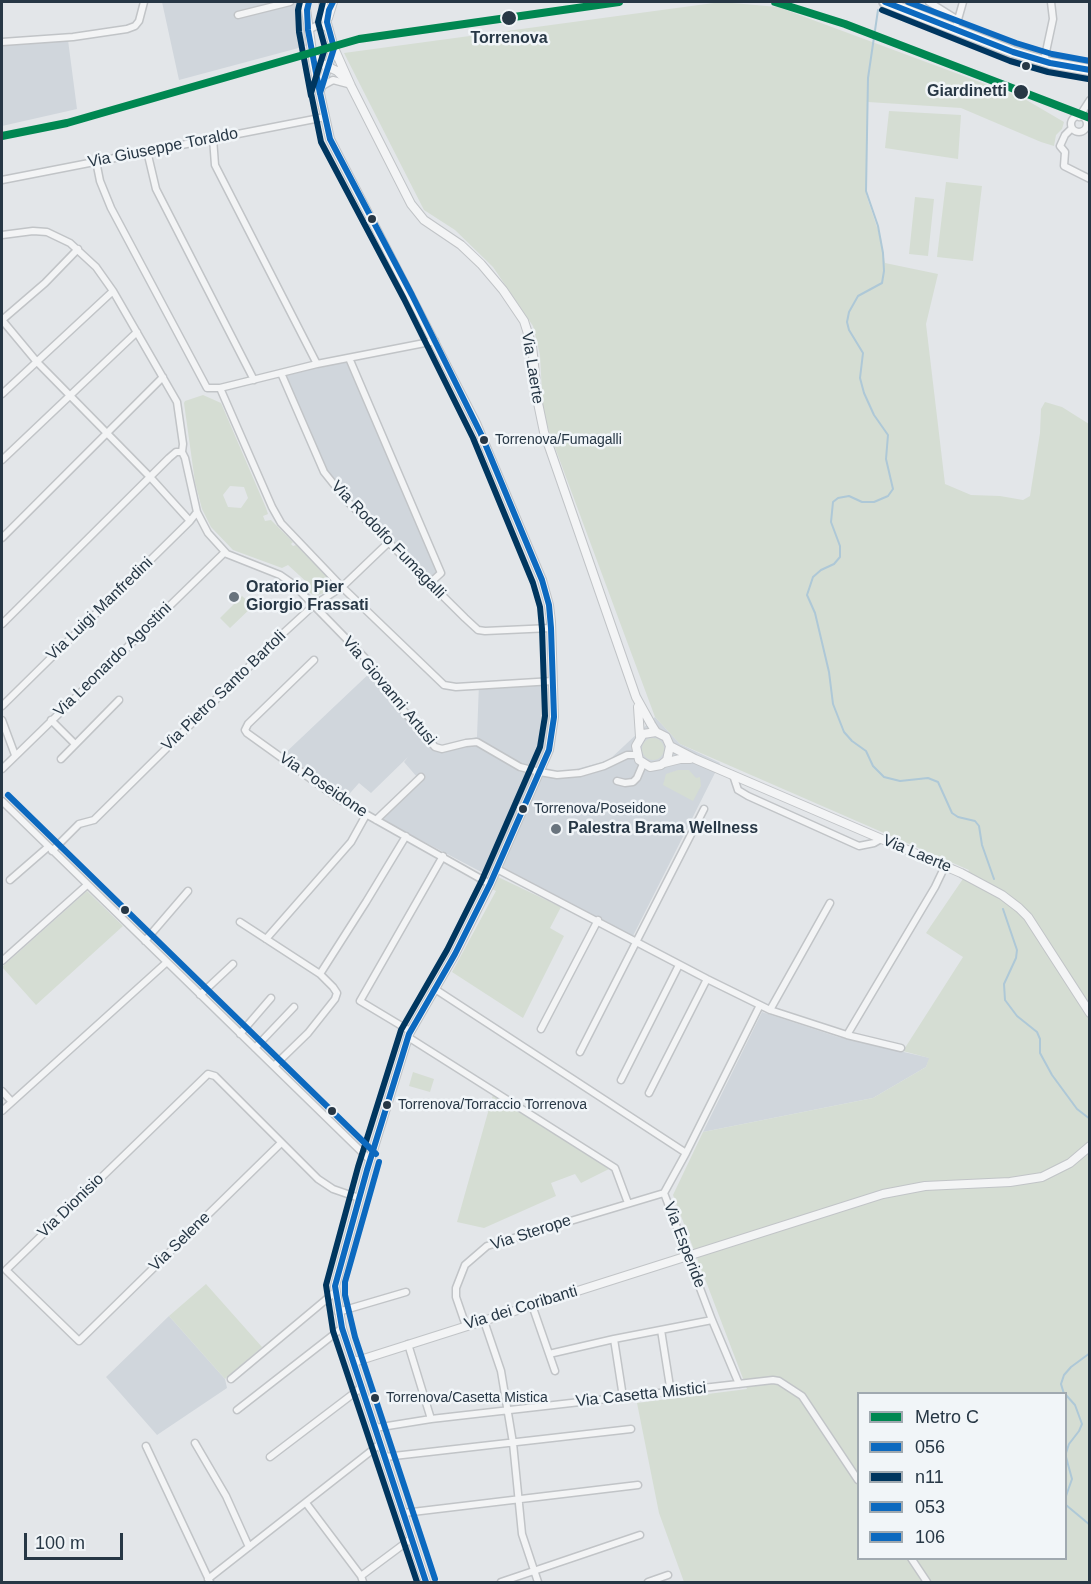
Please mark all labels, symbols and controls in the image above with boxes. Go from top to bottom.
marker: Torrenova [500,9,518,27]
place label: Torrenova [470,29,548,49]
unlabelled marker [1020,60,1032,72]
place label: Giardinetti [927,82,1007,102]
marker: Giardinetti [1012,83,1030,101]
street label: Via Giuseppe Toraldo [86,124,240,172]
unlabelled marker [366,213,378,225]
street label: Via Laerte [517,331,547,405]
place label: Torrenova/Fumagalli [495,432,622,448]
marker: Torrenova/Fumagalli [478,434,490,446]
street label: Via Rodolfo Fumagalli [327,477,449,603]
street label: Via Luigi Manfredini [43,553,157,665]
place label: Oratorio Pier Giorgio Frassati [246,578,369,616]
marker: Oratorio Pier Giorgio Frassati [227,590,241,604]
street label: Via Leonardo Agostini [50,599,176,721]
street label: Via Pietro Santo Bartoli [158,627,290,755]
street label: Via Giovanni Artusi [338,633,440,749]
street label: Via Poseidone [275,748,371,822]
place label: Torrenova/Poseidone [534,801,666,817]
marker: Torrenova/Poseidone [517,803,529,815]
place label: Palestra Brama Wellness [568,819,758,839]
marker: Palestra Brama Wellness [549,822,563,836]
street label: Via Laerte [880,831,954,877]
unlabelled marker [119,904,131,916]
place label: Torrenova/Torraccio Torrenova [398,1097,587,1113]
marker: Torrenova/Torraccio Torrenova [381,1099,393,1111]
unlabelled marker [326,1105,338,1117]
street label: Via Dionisio [34,1170,108,1242]
street label: Via Esperide [659,1199,709,1291]
street label: Via Selene [146,1208,214,1276]
street label: Via Sterope [488,1211,574,1255]
street label: Via dei Coribanti [462,1282,580,1334]
street label: Via Casetta Mistici [575,1379,707,1411]
place label: Torrenova/Casetta Mistica [386,1390,548,1406]
marker: Torrenova/Casetta Mistica [369,1392,381,1404]
legend [857,1392,1067,1560]
text: Metro C [915,1407,979,1427]
text: 056 [915,1437,945,1457]
text: n11 [915,1467,944,1487]
text: 053 [915,1497,945,1517]
scale bar [27,1521,126,1559]
text: 106 [915,1527,945,1547]
text: 100 m [35,1533,85,1553]

